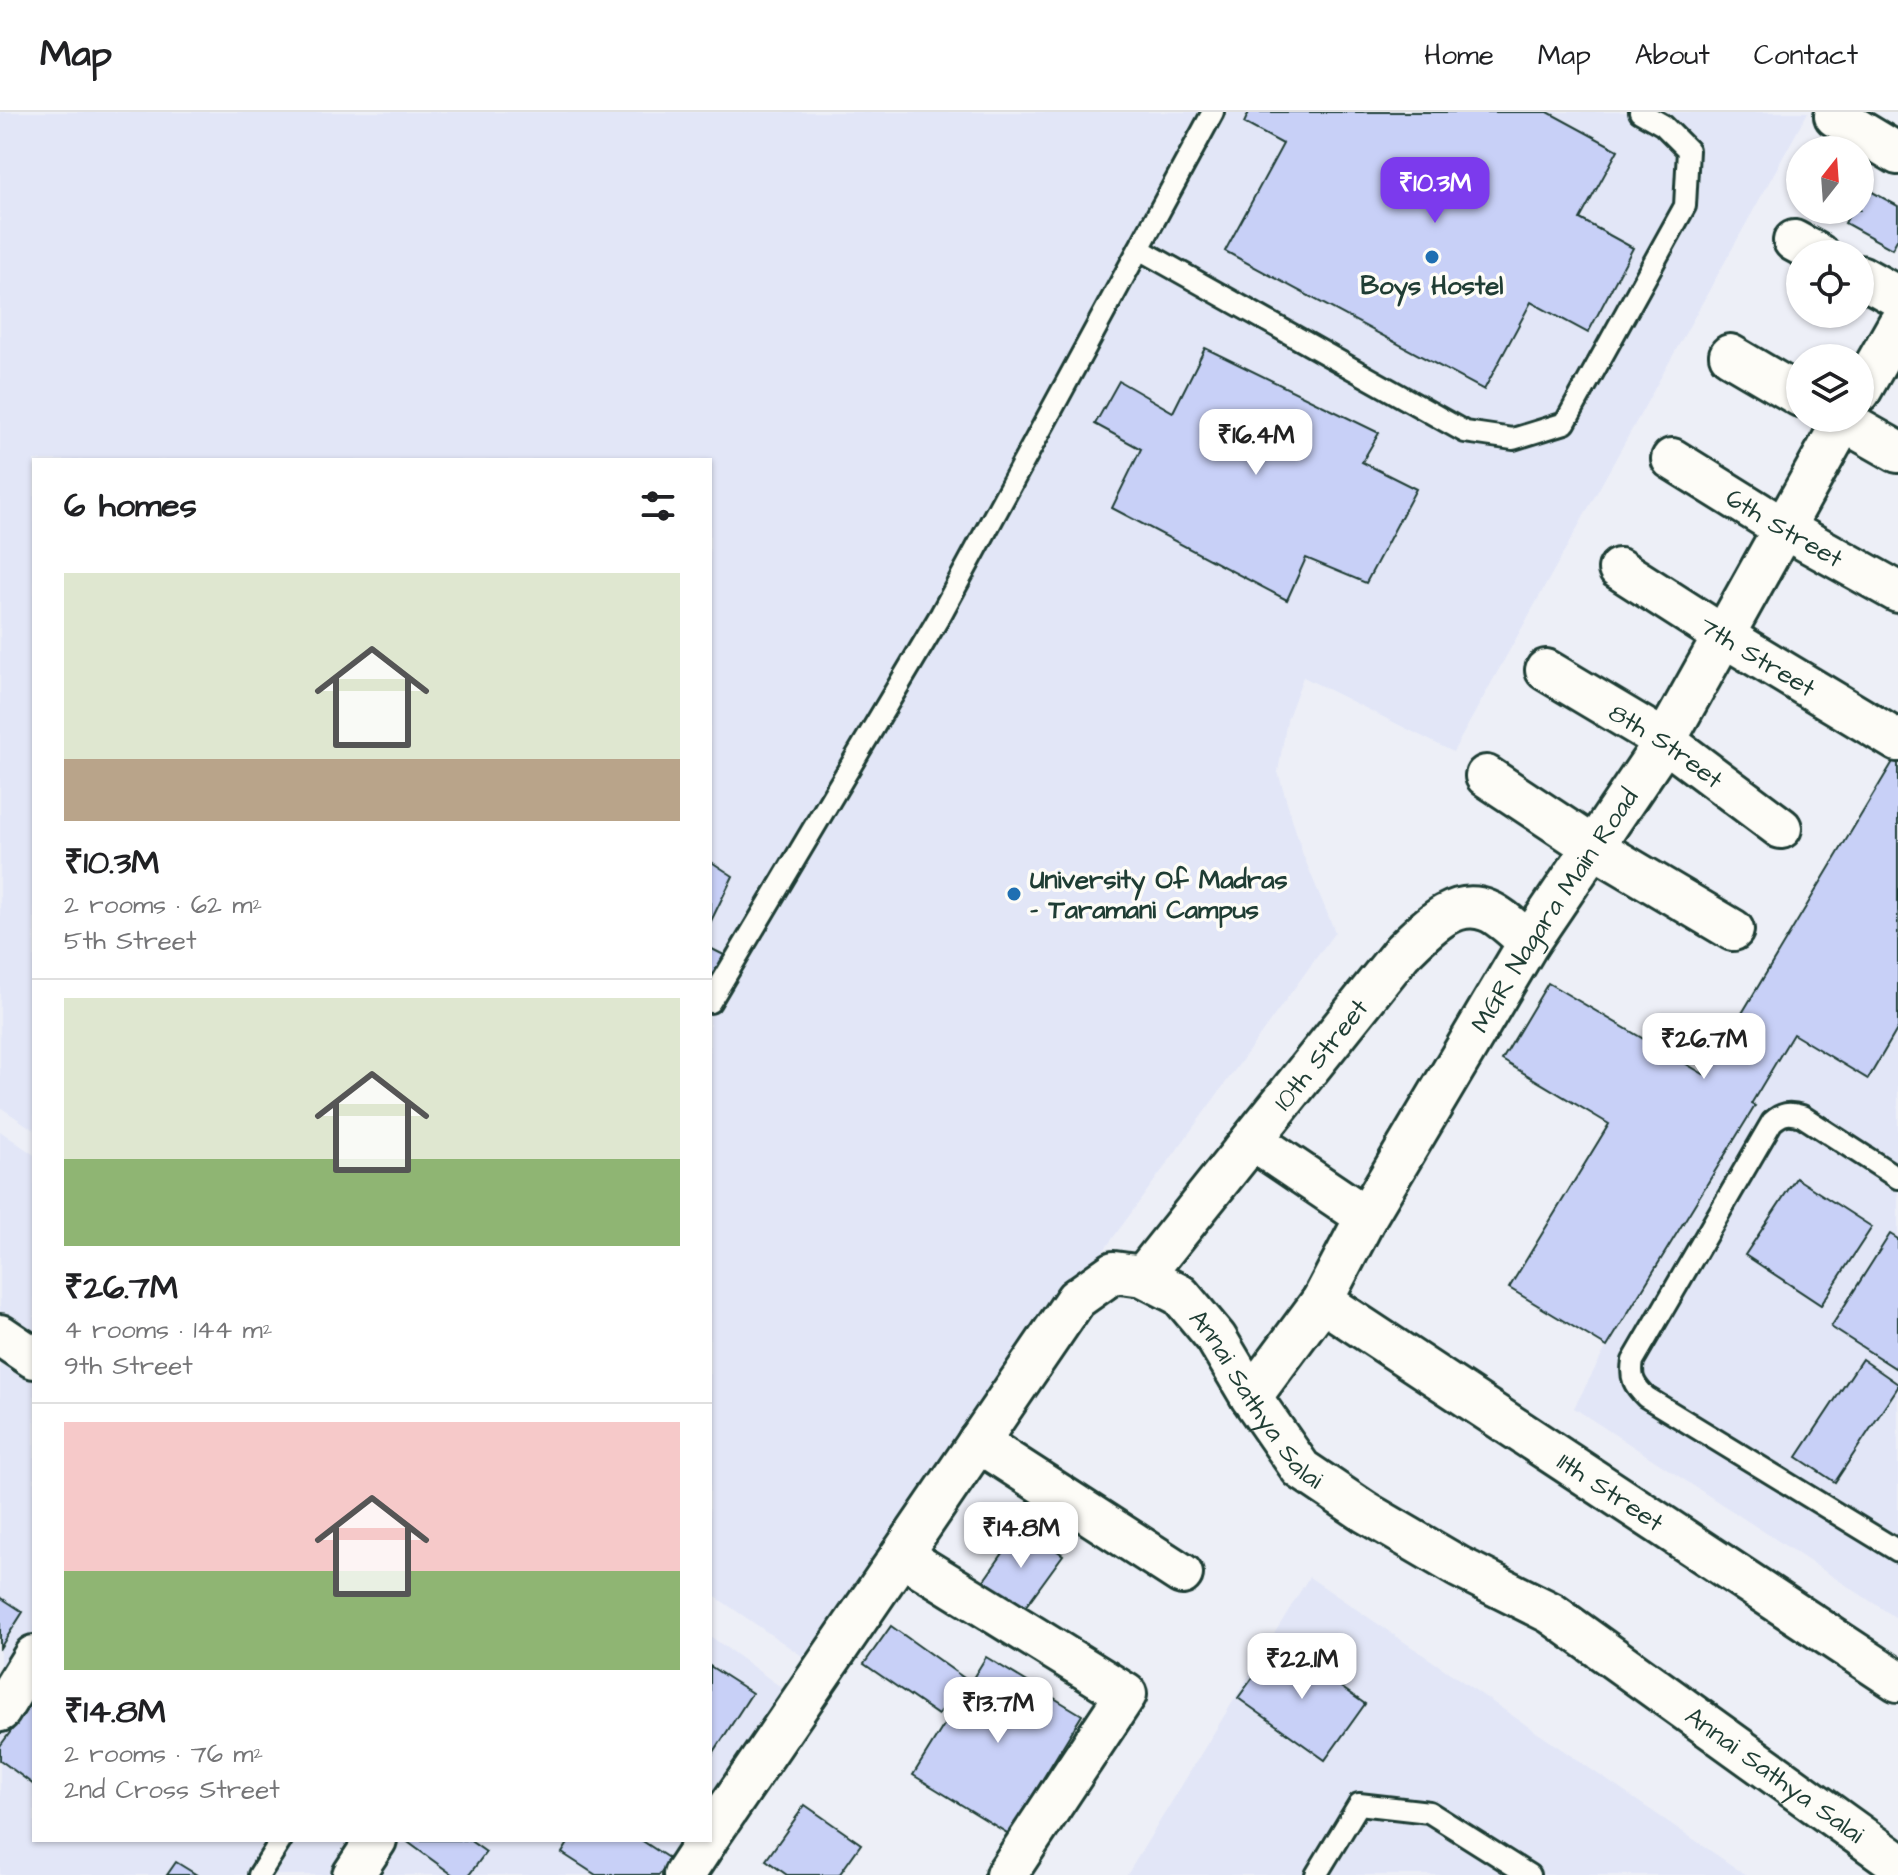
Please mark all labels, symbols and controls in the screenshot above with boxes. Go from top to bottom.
text: Map [40,29,112,81]
text: Home [1424,36,1494,75]
text: Map [1538,36,1591,75]
text: About [1635,36,1710,75]
text: Contact [1754,36,1858,75]
north arrow [1786,136,1874,224]
map controls [1786,136,1874,432]
pin: ₹10.3M [1370,157,1500,225]
text: ₹10.3M [1399,165,1472,201]
button: locate [1786,240,1874,328]
marker: Boys Hostel [1423,248,1441,266]
place label: Boys Hostel [1361,268,1503,307]
button: layers [1786,344,1874,432]
pin: ₹16.4M [1191,409,1321,477]
text: ₹16.4M [1217,417,1295,453]
street label: 6th Street [1719,480,1850,577]
text: 6 homes [64,482,197,530]
icon: filters [636,484,680,528]
street label: 7th Street [1692,608,1823,707]
icon: home [300,625,444,769]
street label: 8th Street [1602,695,1731,798]
street label: MGR Nagara Main Road [1462,781,1647,1040]
text: ₹10.3M [64,839,159,887]
place label: University Of Madras - Taramani Campus [1030,862,1288,928]
marker: University Of Madras - Taramani Campus [1005,885,1023,903]
text: 2 rooms · 62 m² [64,887,262,923]
text: 5th Street [64,923,196,959]
street label: 10th Street [1265,991,1377,1118]
pin: ₹26.7M [1639,1013,1769,1081]
text: ₹26.7M [1660,1021,1748,1057]
icon: home [300,1050,444,1194]
text: ₹26.7M [64,1264,178,1312]
street label: Annai Sathya Salai [1180,1302,1330,1498]
text: 4 rooms · 144 m² [64,1312,273,1348]
text: 9th Street [64,1348,193,1384]
street label: 11th Street [1550,1444,1671,1541]
icon: home [300,1474,444,1618]
pin: ₹14.8M [956,1502,1086,1570]
text: ₹14.8M [982,1510,1060,1546]
pin: ₹22.1M [1237,1633,1367,1701]
text: ₹22.1M [1265,1641,1339,1677]
pin: ₹13.7M [933,1677,1063,1745]
text: ₹13.7M [962,1685,1034,1721]
text: ₹14.8M [64,1688,166,1736]
street label: Annai Sathya Salai [1678,1699,1871,1852]
text: 2 rooms · 76 m² [64,1736,263,1772]
text: 2nd Cross Street [64,1772,280,1808]

